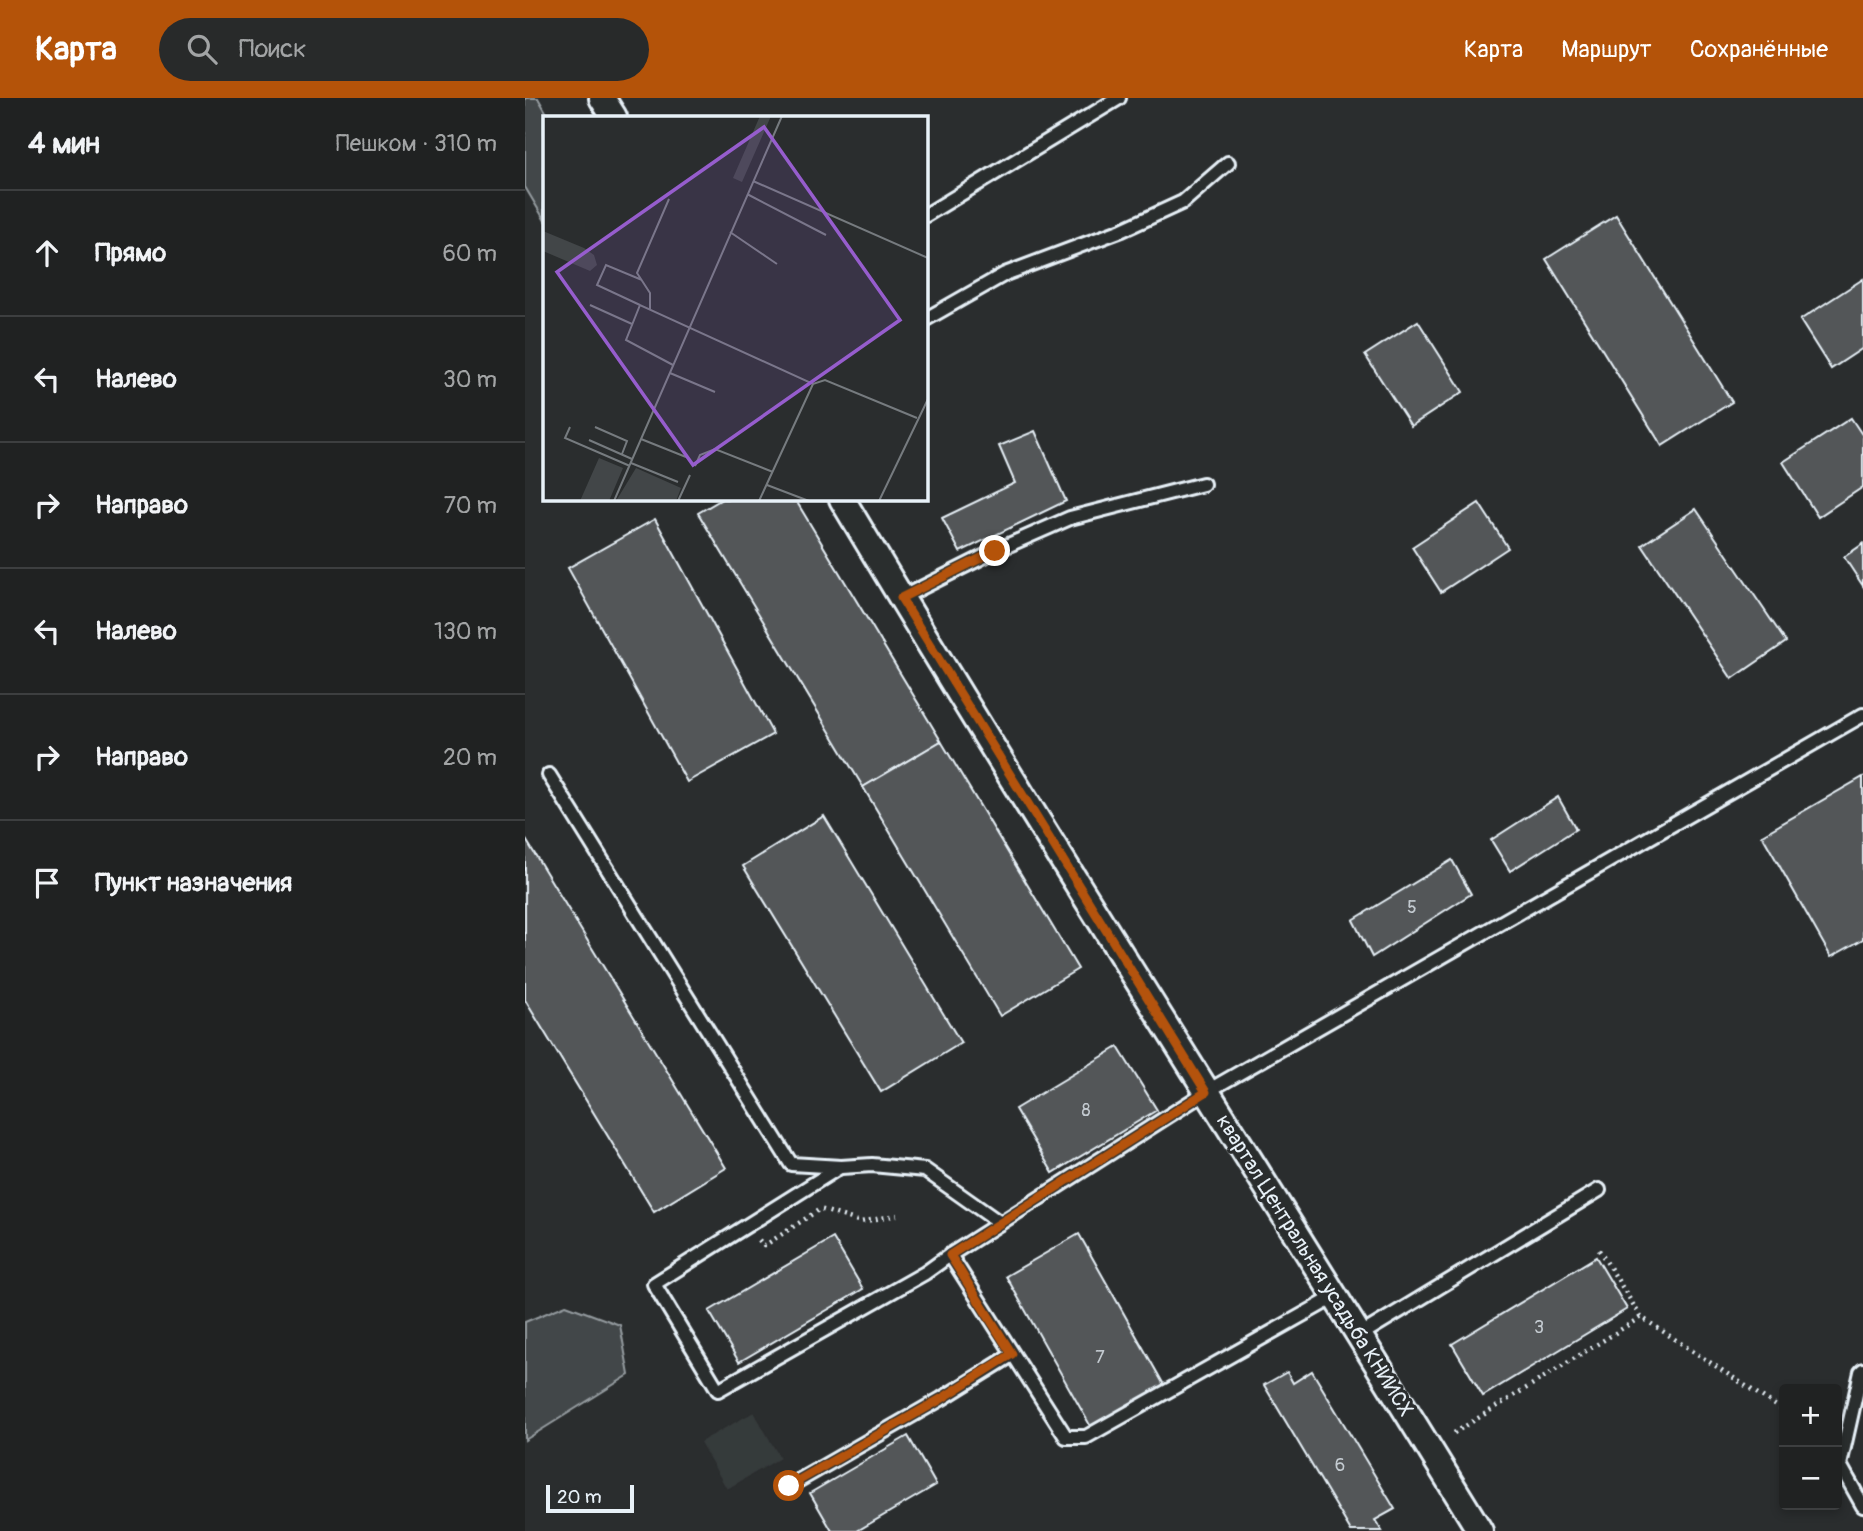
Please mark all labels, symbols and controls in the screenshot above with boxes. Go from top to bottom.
search box [159,18,649,81]
text: Карта [35,29,117,70]
icon: search [183,30,221,68]
text: Поиск [239,33,307,65]
text: Карта [1464,35,1523,64]
text: Маршрут [1561,35,1652,64]
text: Сохранённые [1690,35,1828,64]
inset map [543,116,927,500]
text: 4 мин [28,125,100,162]
text: Пешком · 310 m [336,129,497,158]
icon: ahead [28,234,66,272]
text: Прямо [95,237,166,269]
text: 60 m [442,239,497,268]
icon: left [28,360,66,398]
text: Налево [95,363,177,395]
text: 30 m [443,365,497,394]
icon: right [28,486,66,524]
text: Направо [95,489,188,521]
text: 70 m [444,491,497,520]
route end [979,535,1010,566]
icon: left [28,612,66,650]
text: Налево [95,615,177,647]
text: 130 m [434,617,497,646]
icon: right [28,738,66,776]
text: Направо [95,741,188,773]
text: 20 m [443,743,497,772]
icon: arrive [28,864,66,902]
text: Пункт назначения [95,867,292,899]
house number: 5 [1407,896,1417,919]
house number: 8 [1081,1099,1091,1122]
street label: квартал Центральная усадьба КНИИСХ [1210,1109,1419,1421]
house number: 3 [1534,1316,1544,1339]
house number: 7 [1095,1346,1105,1369]
map controls [1779,1384,1842,1510]
button: + [1779,1384,1842,1447]
button: − [1779,1447,1842,1510]
house number: 6 [1335,1454,1345,1477]
route start [773,1470,804,1501]
scale bar [546,1482,633,1514]
text: 20 m [557,1485,602,1509]

